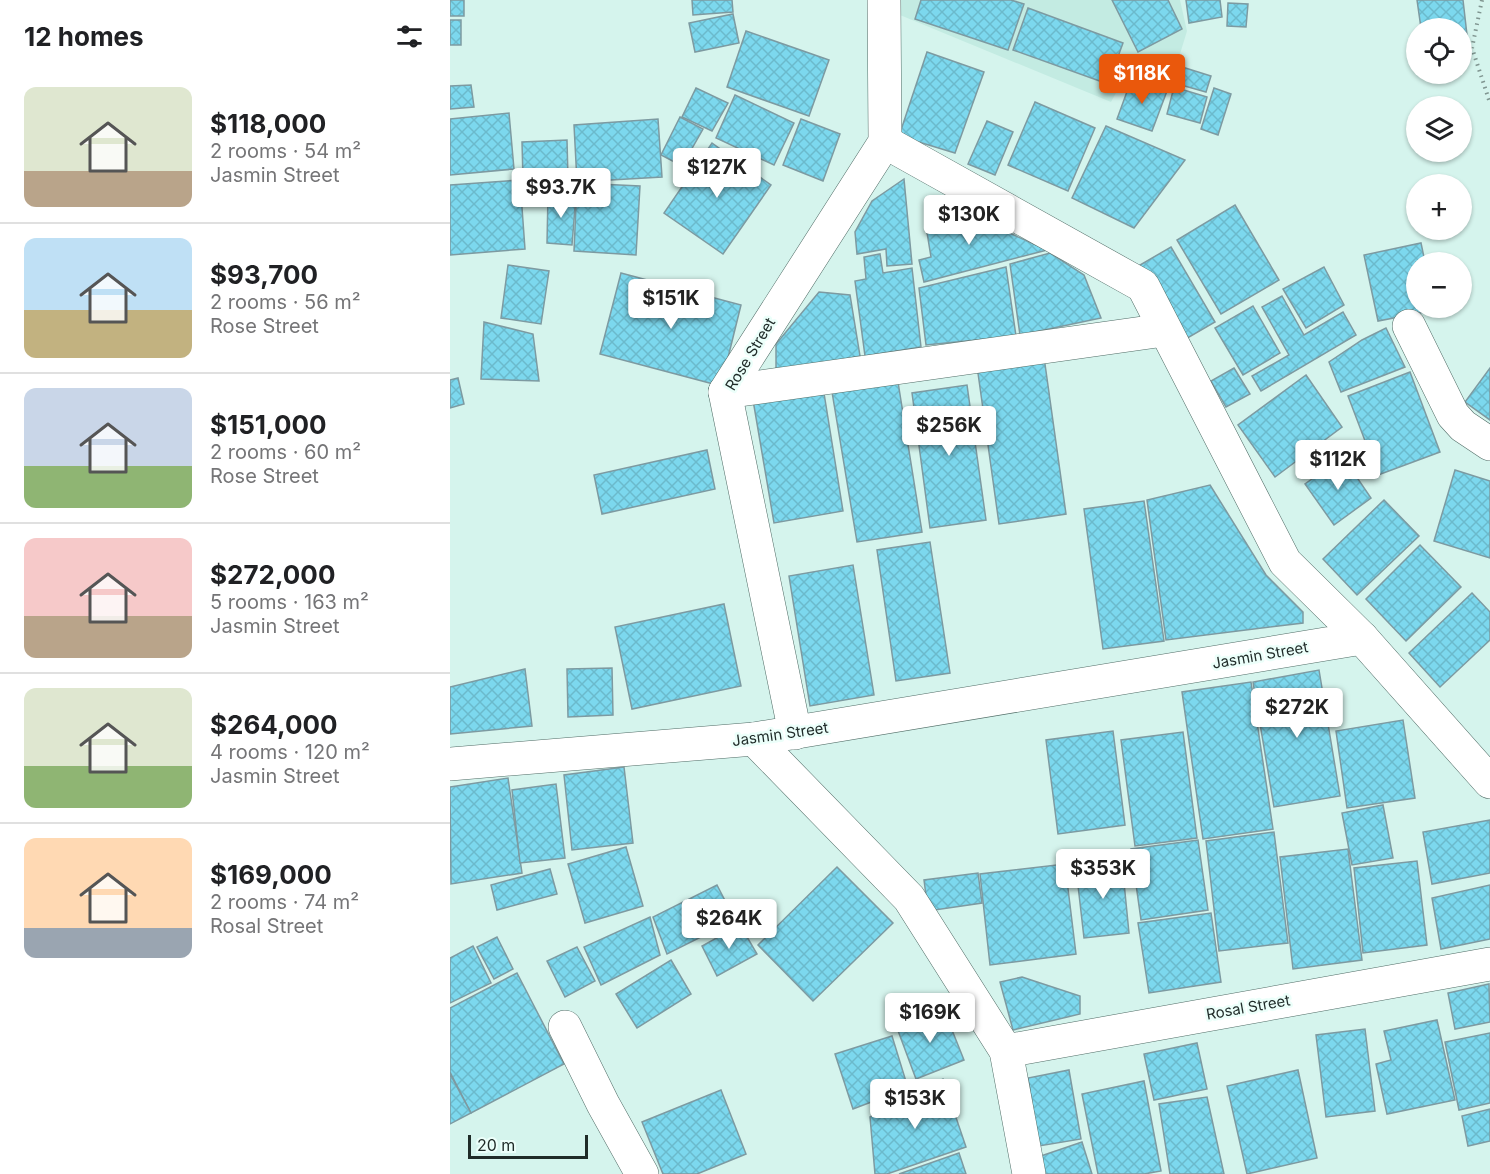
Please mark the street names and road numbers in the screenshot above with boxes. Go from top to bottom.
street label: Rose Street [721,314,779,394]
street label: Jasmin Street [1211,637,1310,673]
street label: Jasmin Street [731,718,829,750]
street label: Rosal Street [1205,990,1292,1024]

